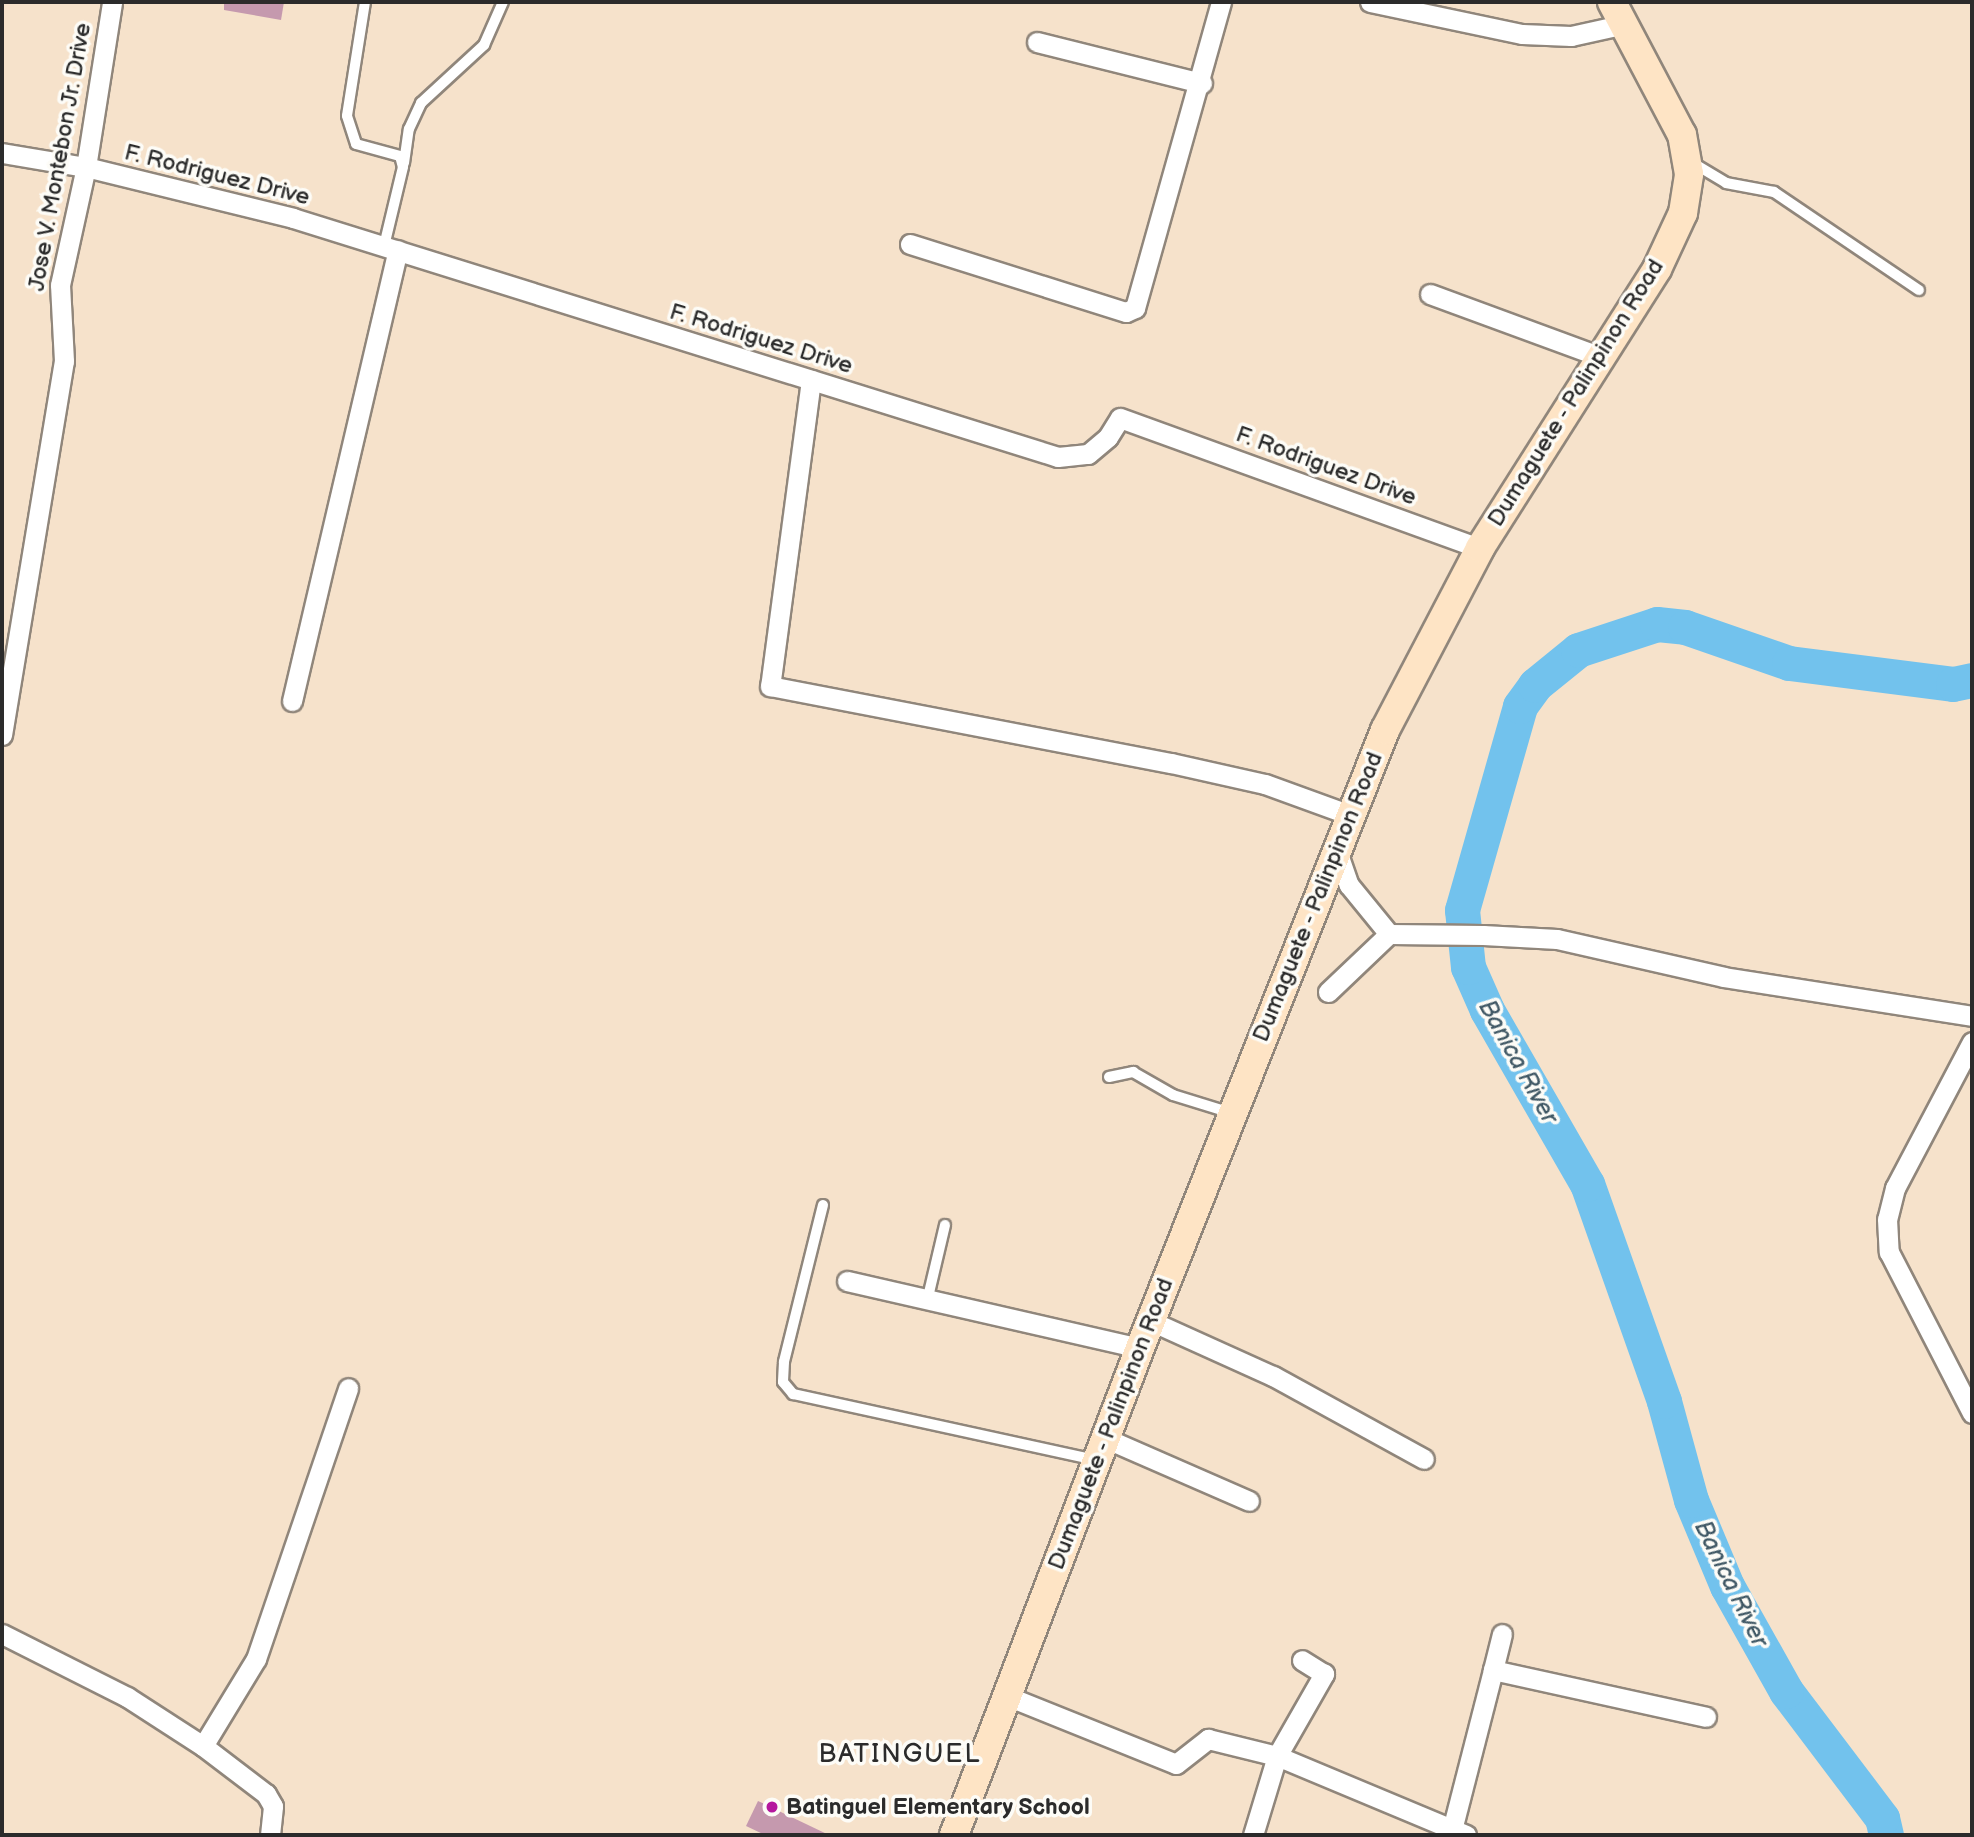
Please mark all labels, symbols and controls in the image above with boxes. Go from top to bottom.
street label: Jose V. Montebon Jr. Drive [23,20,97,294]
street label: F. Rodriguez Drive [122,139,312,211]
street label: Dumaguete - Palinpinon Road [1482,253,1670,533]
street label: F. Rodriguez Drive [666,298,856,380]
street label: F. Rodriguez Drive [1232,421,1420,511]
street label: Dumaguete - Palinpinon Road [1247,747,1389,1047]
water label: Banica River [1472,995,1564,1129]
street label: Dumaguete - Palinpinon Road [1042,1274,1180,1574]
water label: Banica River [1688,1516,1774,1652]
district label: BATINGUEL [820,1739,980,1771]
place label: Batinguel Elementary School [786,1793,1090,1821]
marker: Batinguel Elementary School [764,1799,780,1815]

